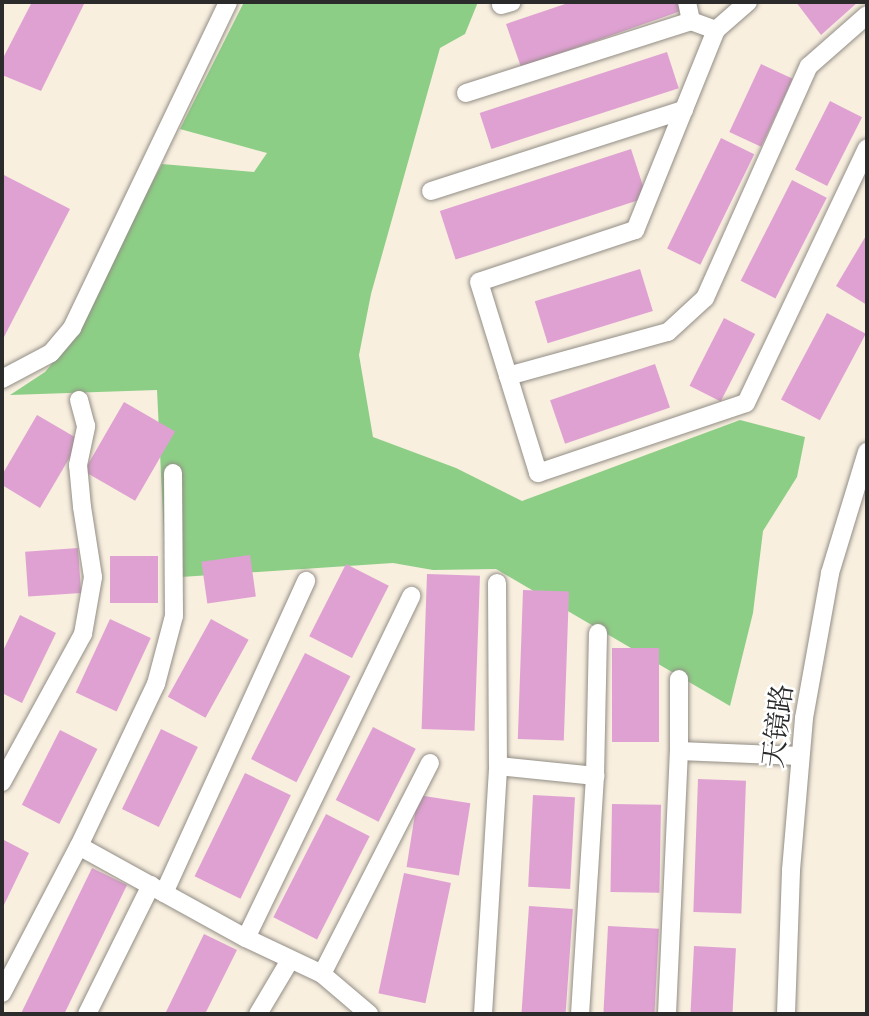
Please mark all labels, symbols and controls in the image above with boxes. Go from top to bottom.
street label: 天镜路 [756,682,800,770]

